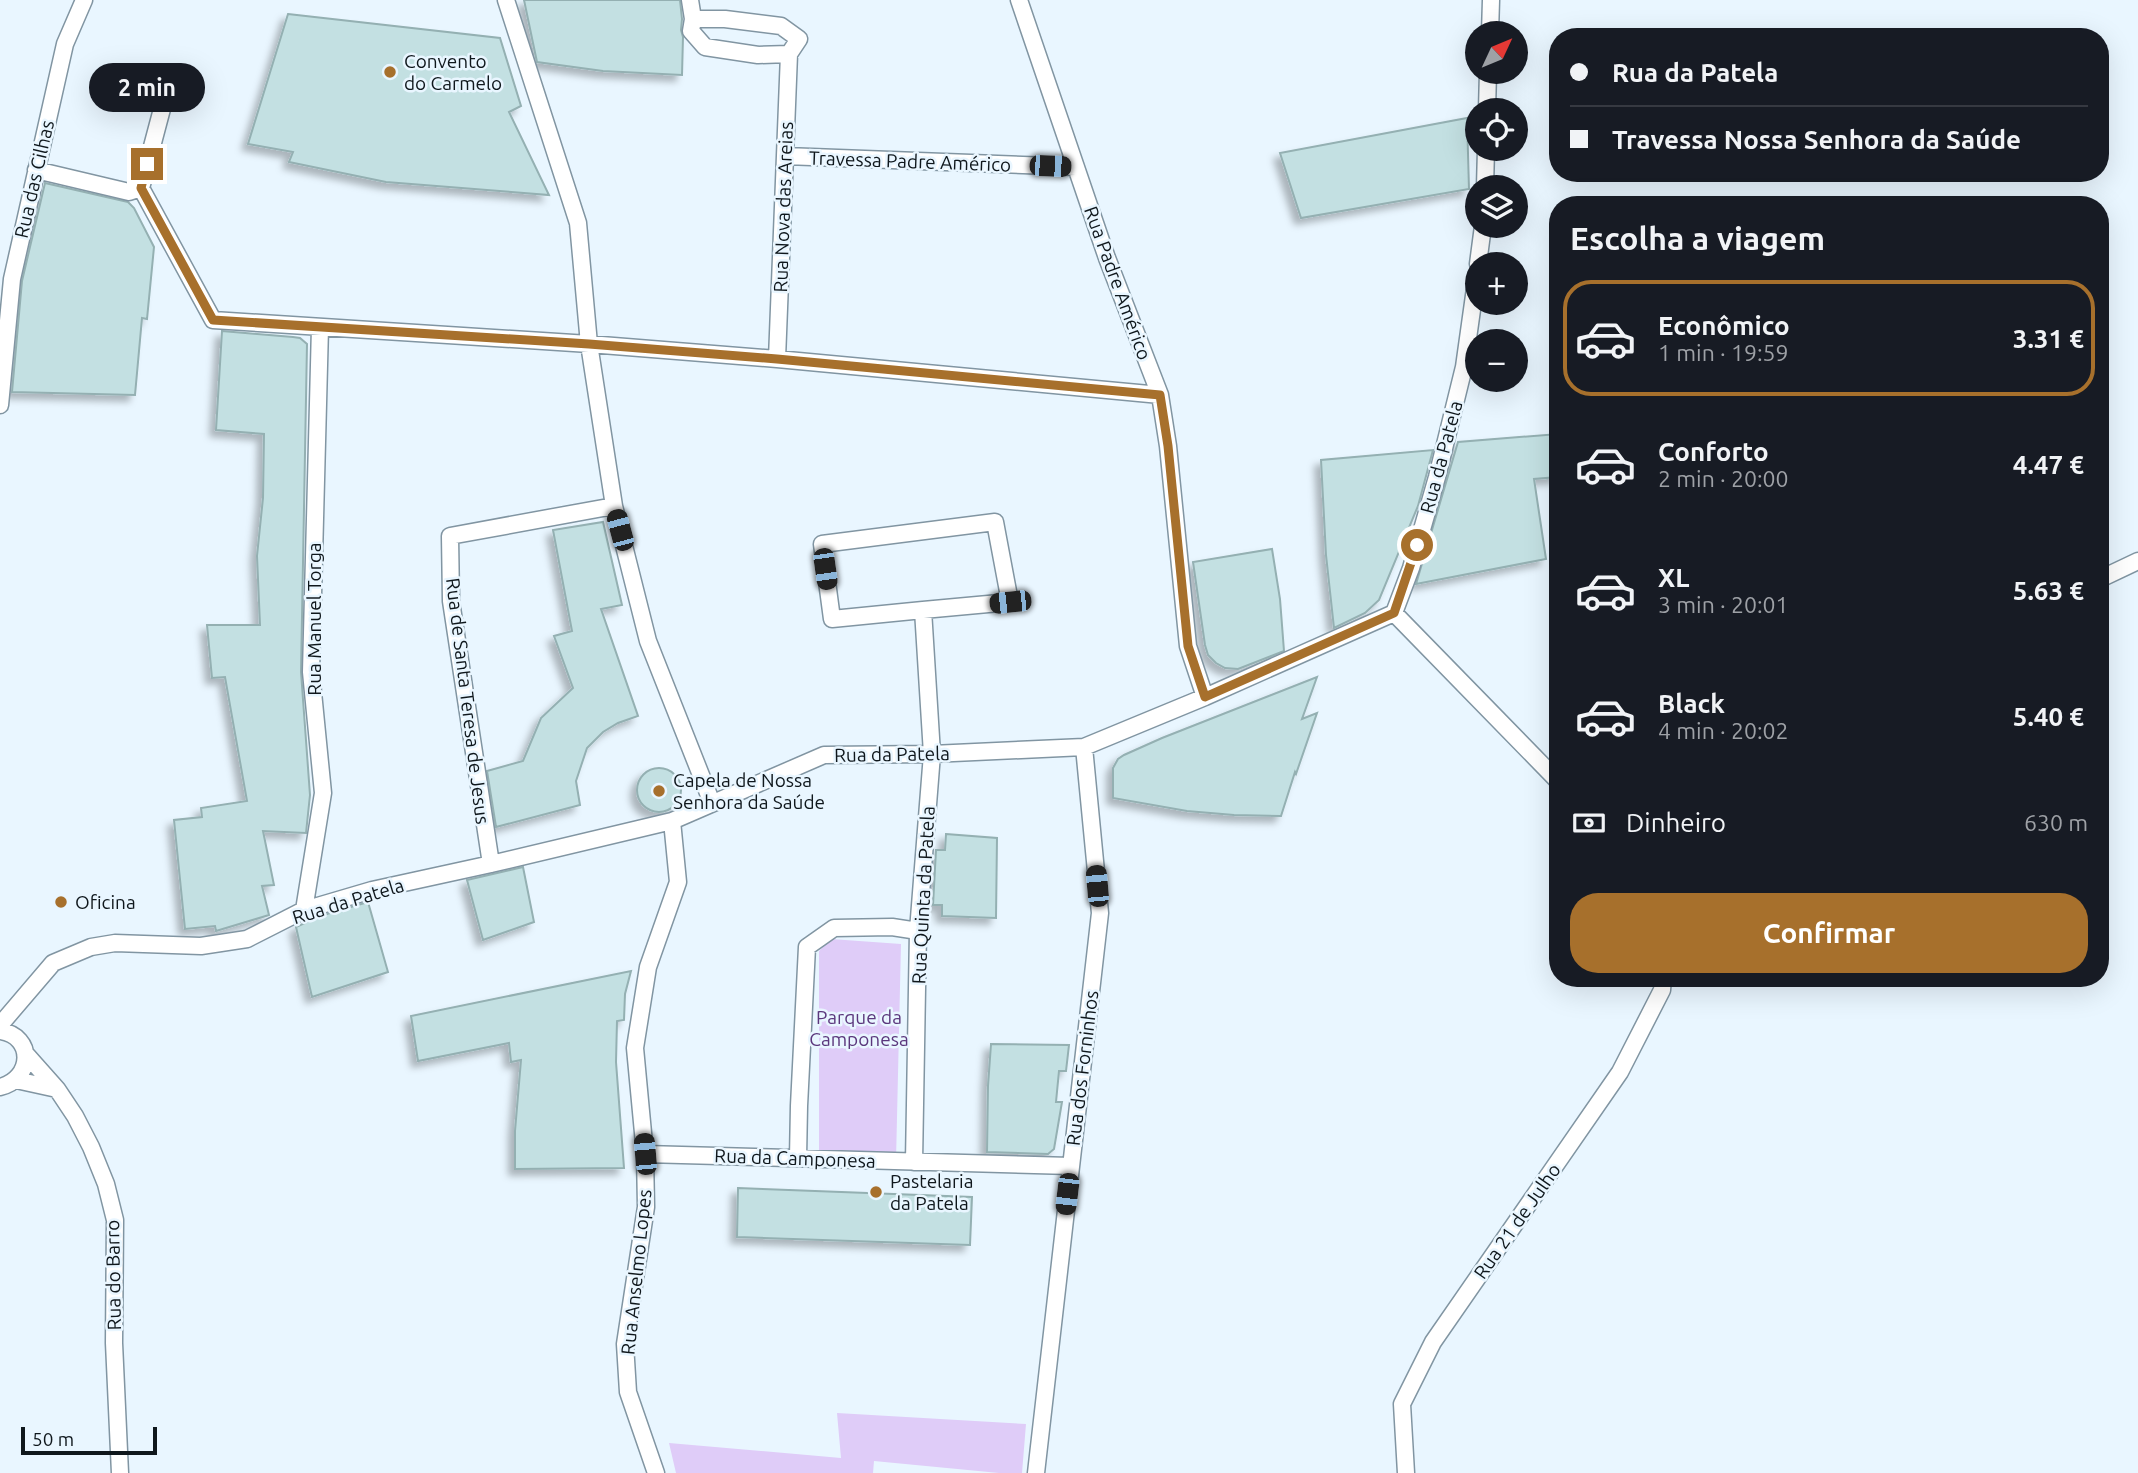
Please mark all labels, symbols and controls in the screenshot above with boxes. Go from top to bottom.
north arrow [1465,21,1528,84]
map controls [1465,21,1528,392]
place label: Convento do Carmelo [404,50,502,94]
text: Rua da Patela [1612,58,1778,87]
callout: 2 min [89,62,205,111]
marker: Convento do Carmelo [382,64,398,80]
text: 2 min [118,75,176,100]
button: locate [1465,98,1528,161]
street label: Rua das Cilhas [10,118,58,240]
street label: Rua Nova das Areias [769,121,797,293]
text: Travessa Nossa Senhora da Saúde [1612,125,2021,154]
street label: Travessa Padre Américo [809,146,1011,176]
route end [131,148,163,180]
car [1029,155,1072,177]
button: layers [1465,175,1528,238]
street label: Rua Padre Américo [1080,203,1156,363]
text: Escolha a viagem [1570,220,1825,256]
button: + [1465,252,1528,315]
icon: car [1574,307,1637,370]
text: Econômico [1658,311,1790,340]
text: 3.31 € [2013,324,2084,353]
button: − [1465,329,1528,392]
text: 1 min · 19:59 [1658,340,1789,365]
street label: Rua da Patela [1415,398,1467,516]
icon: car [1574,433,1637,496]
text: Conforto [1658,437,1769,466]
text: 4.47 € [2013,450,2084,479]
text: 2 min · 20:00 [1658,466,1789,491]
car [605,507,636,553]
route start [1401,529,1433,561]
street label: Rua Manuel Torga [303,542,325,696]
car [812,547,839,591]
icon: car [1574,559,1637,622]
text: XL [1658,563,1689,592]
street label: Rua de Santa Teresa de Jesus [442,576,494,826]
text: 5.63 € [2013,576,2084,605]
car [989,589,1032,615]
text: 3 min · 20:01 [1658,592,1789,617]
icon: car [1574,685,1637,748]
text: Black [1658,689,1725,718]
text: 5.40 € [2013,702,2084,731]
text: 4 min · 20:02 [1658,718,1789,743]
street label: Rua da Patela [834,742,950,766]
place label: Capela de Nossa Senhora da Saúde [673,769,825,813]
marker: Capela de Nossa Senhora da Saúde [651,783,667,799]
icon: cash [1570,804,1608,842]
street label: Rua Quinta da Patela [907,805,939,985]
text: Dinheiro [1626,808,1726,837]
text: 630 m [2024,810,2088,835]
car [1085,864,1110,908]
street label: Rua da Patela [289,874,407,928]
place label: Oficina [75,891,136,913]
button: Confirmar [1570,893,2088,973]
marker: Oficina [53,894,69,910]
street label: Rua dos Forninhos [1062,989,1102,1147]
park label: Parque da Camponesa [809,1006,909,1050]
car [633,1132,658,1176]
street label: Rua da Camponesa [714,1144,876,1172]
street label: Rua 21 de Julho [1469,1159,1565,1283]
place label: Pastelaria da Patela [890,1170,974,1214]
car [1055,1172,1080,1216]
marker: Pastelaria da Patela [868,1184,884,1200]
street label: Rua Anselmo Lopes [616,1188,656,1356]
street label: Rua do Barro [101,1219,125,1331]
scale bar [21,1424,158,1456]
text: 50 m [32,1428,74,1450]

